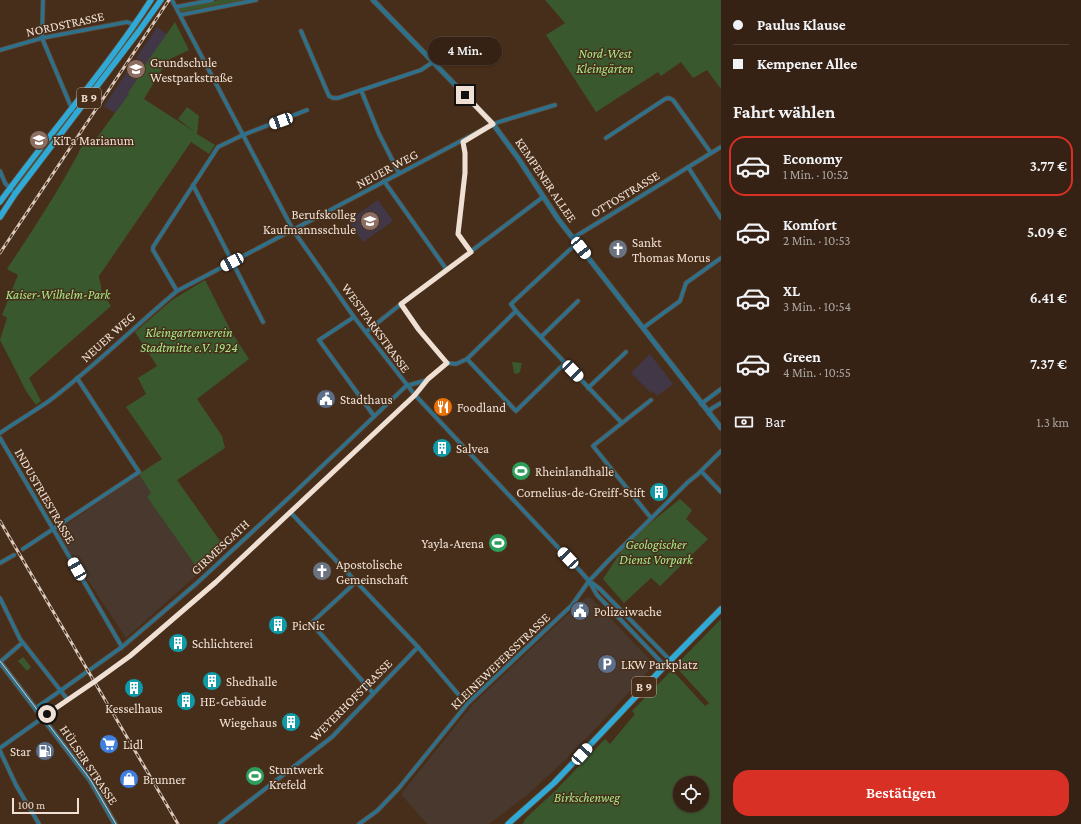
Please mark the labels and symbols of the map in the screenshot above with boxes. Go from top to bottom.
street label: NORDSTRASSE [25,8,105,40]
callout: 4 Min. [428,37,502,65]
park label: Nord-West Kleingärten [576,46,634,76]
place label: Grundschule Westparkstraße [150,55,233,85]
school or university icon: Grundschule Westparkstraße [125,58,147,80]
route end [456,86,474,104]
road number: B 9 [77,88,101,108]
car [268,111,294,131]
school or university icon: KiTa Marianum [28,129,50,151]
place label: KiTa Marianum [53,133,135,148]
street label: KEMPENER ALLEE [512,135,580,225]
street label: NEUER WEG [354,146,420,192]
street label: OTTOSTRASSE [588,168,662,220]
place label: Berufskolleg Kaufmannsschule [263,207,357,237]
school or university icon: Berufskolleg Kaufmannsschule [359,210,381,232]
car [569,235,593,261]
place label: Sankt Thomas Morus [632,235,710,265]
church icon: Sankt Thomas Morus [607,238,629,260]
car [219,251,245,273]
street label: WESTPARKSTRASSE [339,280,413,376]
park label: Kaiser-Wilhelm-Park [6,287,112,302]
street label: NEUER WEG [78,309,138,365]
park label: Kleingartenverein Stadtmitte e.V. 1924 [140,325,238,355]
car [560,358,586,384]
public building icon: Stadthaus [315,388,337,410]
place label: Stadthaus [340,392,392,407]
restaurant icon: Foodland [432,396,454,418]
place label: Foodland [457,400,506,415]
building icon: Salvea [431,437,453,459]
place label: Salvea [456,441,489,456]
street label: INDUSTRIESTRASSE [12,446,78,546]
sports icon: Rheinlandhalle [510,460,532,482]
place label: Rheinlandhalle [535,464,614,479]
building icon: Cornelius-de-Greiff-Stift [648,481,670,503]
place label: Cornelius-de-Greiff-Stift [516,485,646,500]
street label: GIRMESGATH [188,516,252,578]
sports icon: Yayla-Arena [487,532,509,554]
place label: Yayla-Arena [421,536,484,551]
park label: Geologischer Dienst Vorpark [619,537,694,567]
car [555,545,581,571]
car [66,556,88,582]
place label: Apostolische Gemeinschaft [336,557,409,587]
church icon: Apostolische Gemeinschaft [311,560,333,582]
public building icon: Polizeiwache [569,600,591,622]
place label: Polizeiwache [594,604,662,619]
street label: KLEINEWEFERSSTRASSE [447,610,553,712]
building icon: PicNic [267,614,289,636]
place label: PicNic [292,618,325,633]
building icon: Schlichterei [167,632,189,654]
place label: Schlichterei [192,636,254,651]
parking icon: LKW Parkplatz [596,653,618,675]
street label: WEYERHOFSTRASSE [307,656,395,744]
place label: LKW Parkplatz [621,657,698,672]
building icon: Shedhalle [201,670,223,692]
place label: Shedhalle [226,674,277,689]
building icon: Kesselhaus [123,677,145,699]
road number: B 9 [632,677,656,697]
building icon: HE-Gebäude [175,690,197,712]
place label: HE-Gebäude [200,694,267,709]
place label: Kesselhaus [105,701,163,716]
route start [38,705,56,723]
building icon: Wiegehaus [280,711,302,733]
place label: Wiegehaus [219,715,277,730]
street label: HÜLSER STRASSE [57,722,121,808]
supermarket icon: Lidl [98,733,120,755]
place label: Lidl [123,737,144,752]
fuel station icon: Star [34,740,56,762]
car [570,741,594,767]
place label: Star [10,744,31,759]
place label: Stuntwerk Krefeld [269,762,324,792]
sports icon: Stuntwerk Krefeld [244,765,266,787]
shop icon: Brunner [118,768,140,790]
place label: Brunner [143,772,186,787]
park label: Birkschenweg [554,790,621,805]
scale bar [12,796,79,815]

